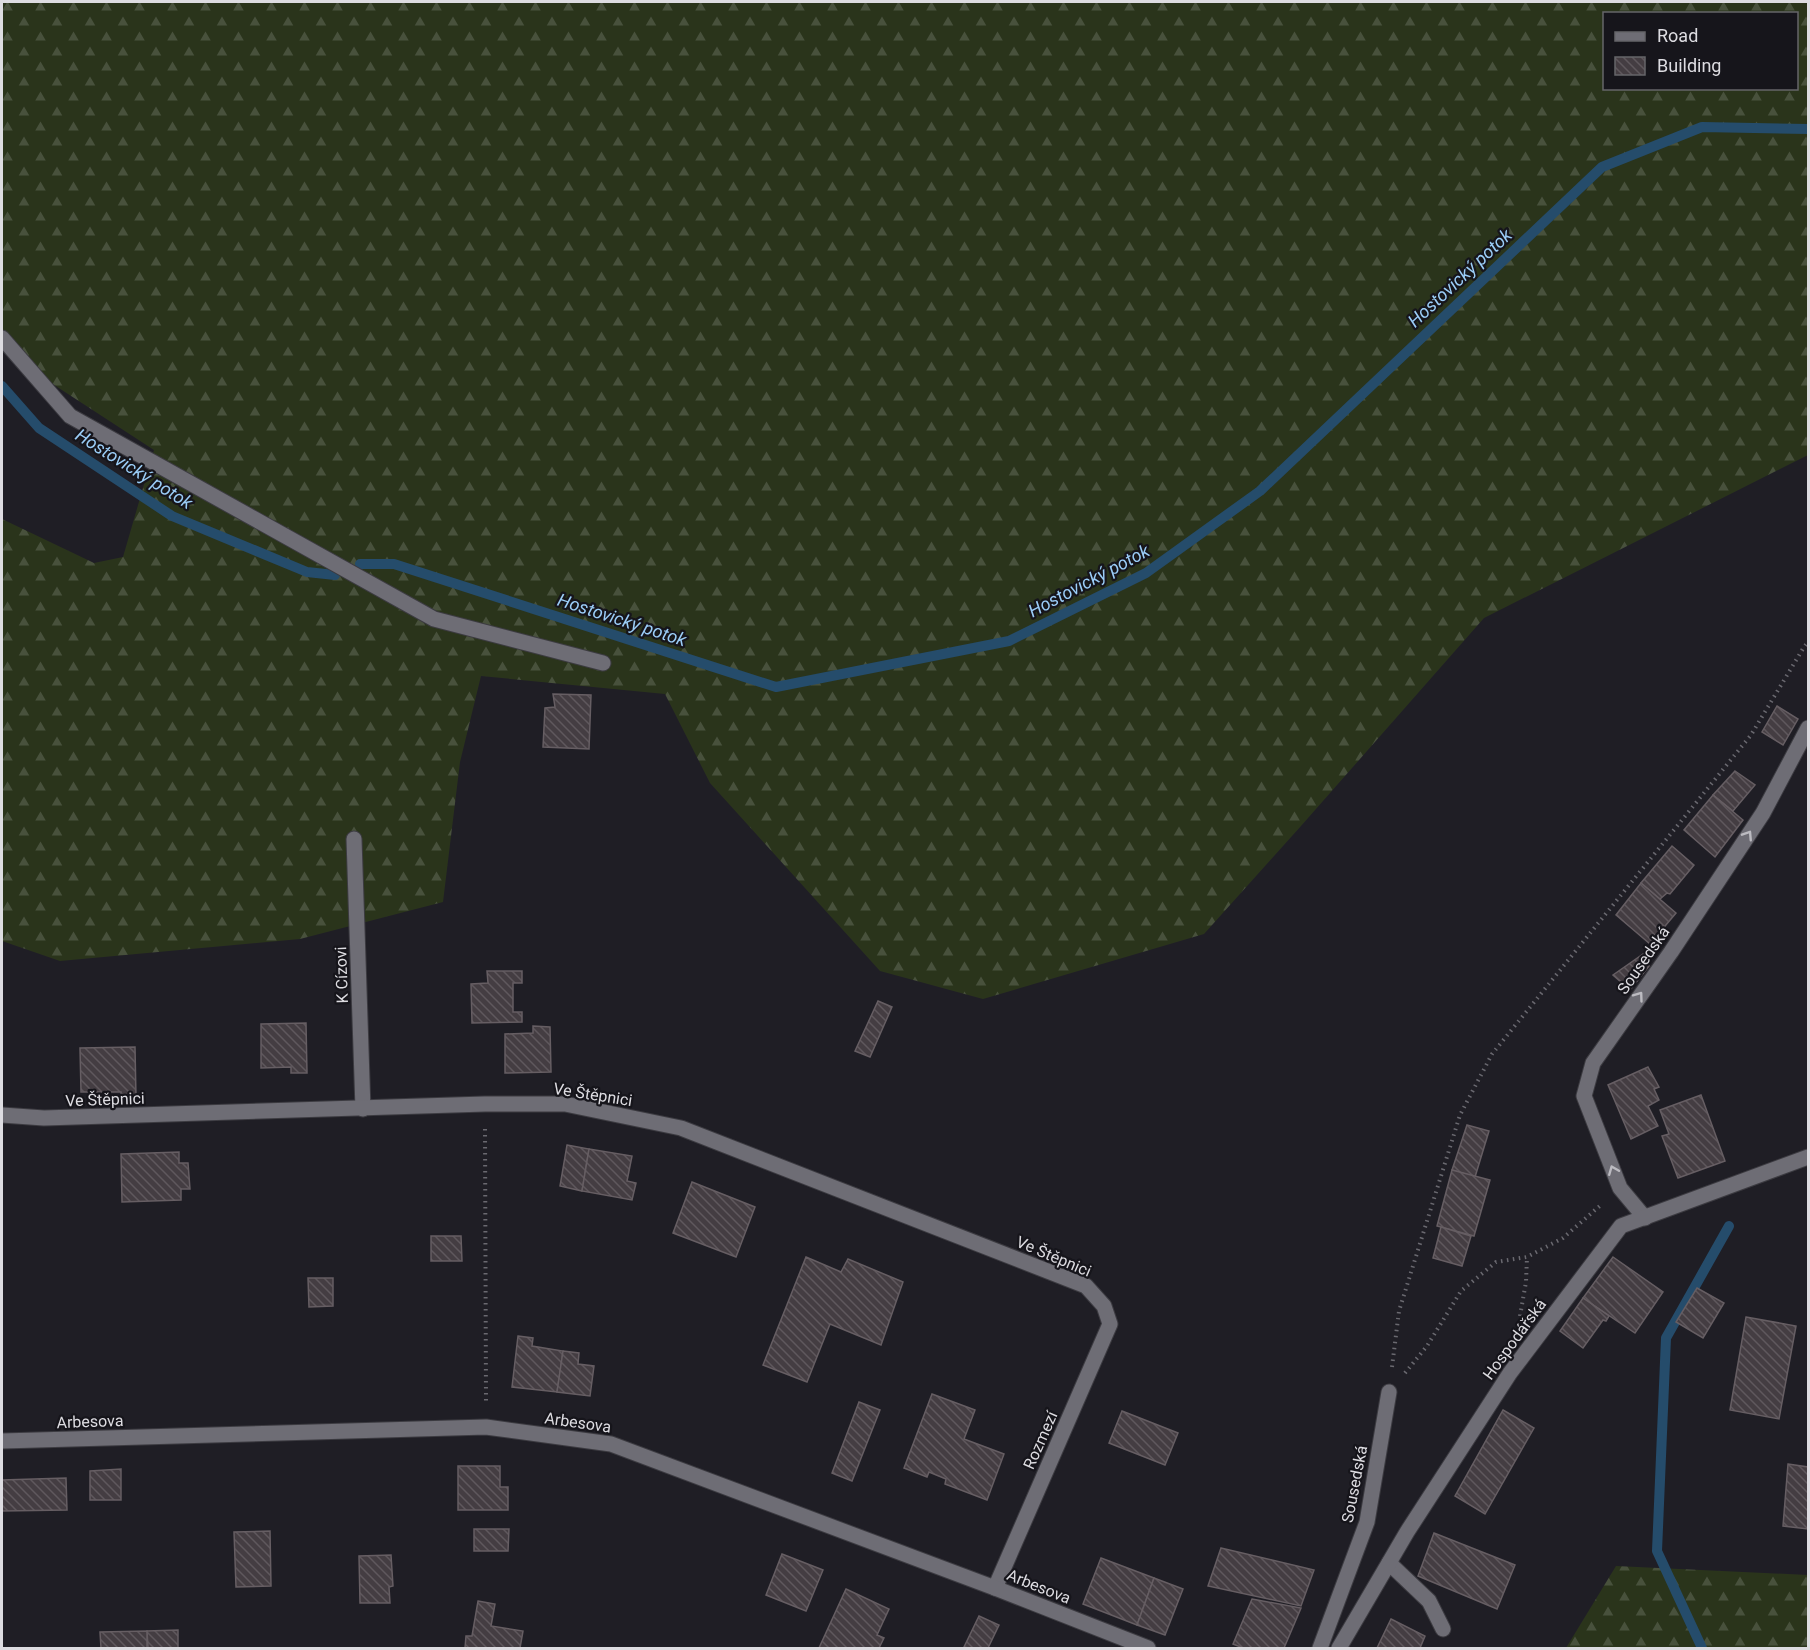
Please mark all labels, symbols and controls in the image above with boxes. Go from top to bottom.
legend [1603,12,1798,90]
text: Road [1657,25,1698,46]
text: Building [1657,55,1721,76]
water label: Hostovický potok [1403,223,1517,331]
water label: Hostovický potok [72,424,198,514]
water label: Hostovický potok [1025,539,1154,621]
water label: Hostovický potok [555,589,690,651]
one-way arrow [1741,830,1752,841]
street label: Sousedská [1613,923,1674,998]
street label: K Cízovi [331,946,352,1004]
one-way arrow [1632,992,1643,1003]
street label: Ve Štěpnici [552,1078,634,1110]
street label: Ve Štěpnici [65,1088,145,1110]
one-way arrow [1608,1166,1620,1177]
street label: Ve Štěpnici [1014,1231,1094,1281]
street label: Hospodářská [1479,1295,1550,1383]
street label: Rozmezí [1019,1407,1062,1472]
street label: Arbesova [543,1408,612,1437]
street label: Arbesova [56,1411,124,1432]
street label: Sousedská [1338,1444,1371,1524]
street label: Arbesova [1004,1565,1073,1608]

